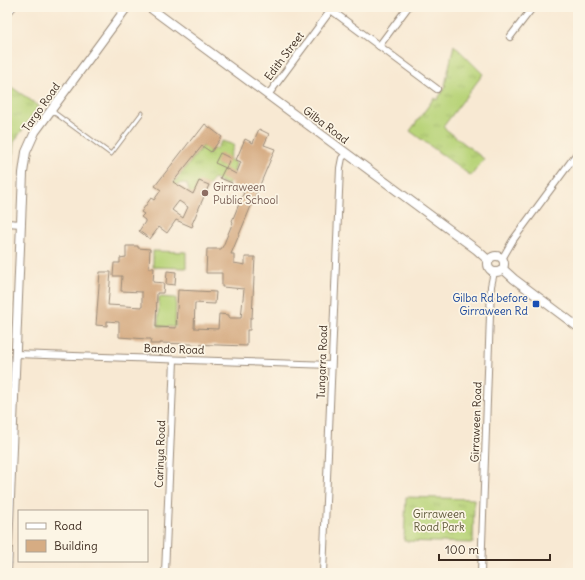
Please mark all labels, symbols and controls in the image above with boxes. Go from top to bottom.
street label: Edith Street [261,29,307,83]
street label: Targo Road [19,79,63,134]
street label: Gilba Road [300,103,352,147]
place label: Girraween Public School [213,180,278,207]
marker: Girraween Public School [200,188,210,198]
place label: Gilba Rd before Girraween Rd [452,291,529,318]
marker: Gilba Rd before Girraween Rd [531,299,541,309]
street label: Tungarra Road [314,324,330,399]
street label: Bando Road [143,341,205,357]
street label: Girraween Road [468,381,484,463]
street label: Carinya Road [152,419,168,488]
park label: Girraween Road Park [413,507,465,534]
legend [18,510,148,562]
text: Road [54,518,82,533]
scale bar [439,536,550,562]
text: Building [54,538,98,553]
text: 100 m [445,542,479,557]

